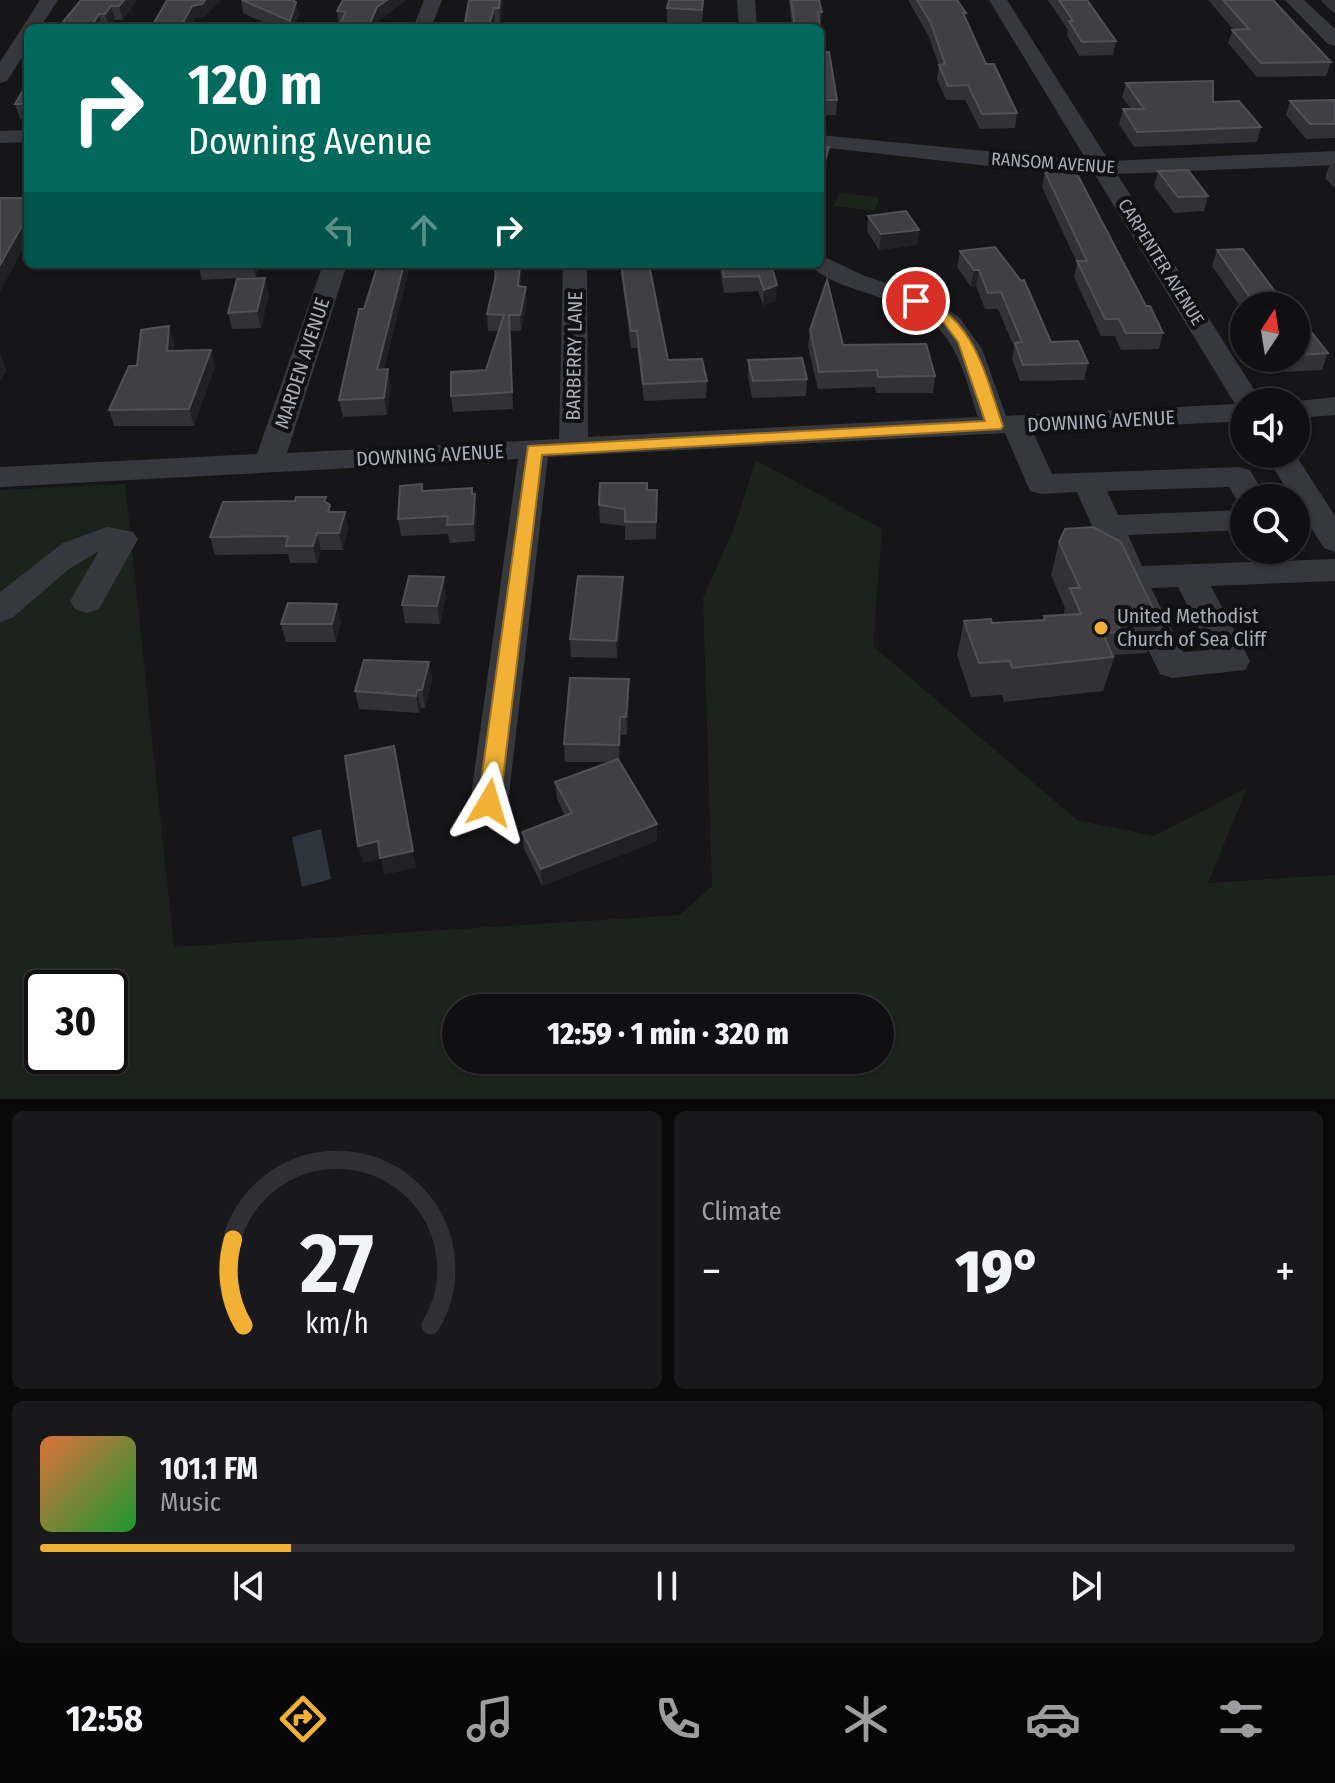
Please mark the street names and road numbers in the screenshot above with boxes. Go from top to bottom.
street label: RANSOM AVENUE [990,148,1116,178]
street label: CARPENTER AVENUE [1113,195,1209,329]
street label: BARBERRY LANE [561,291,587,421]
street label: MARDEN AVENUE [269,294,335,432]
street label: DOWNING AVENUE [1027,405,1175,437]
street label: DOWNING AVENUE [356,439,504,471]

